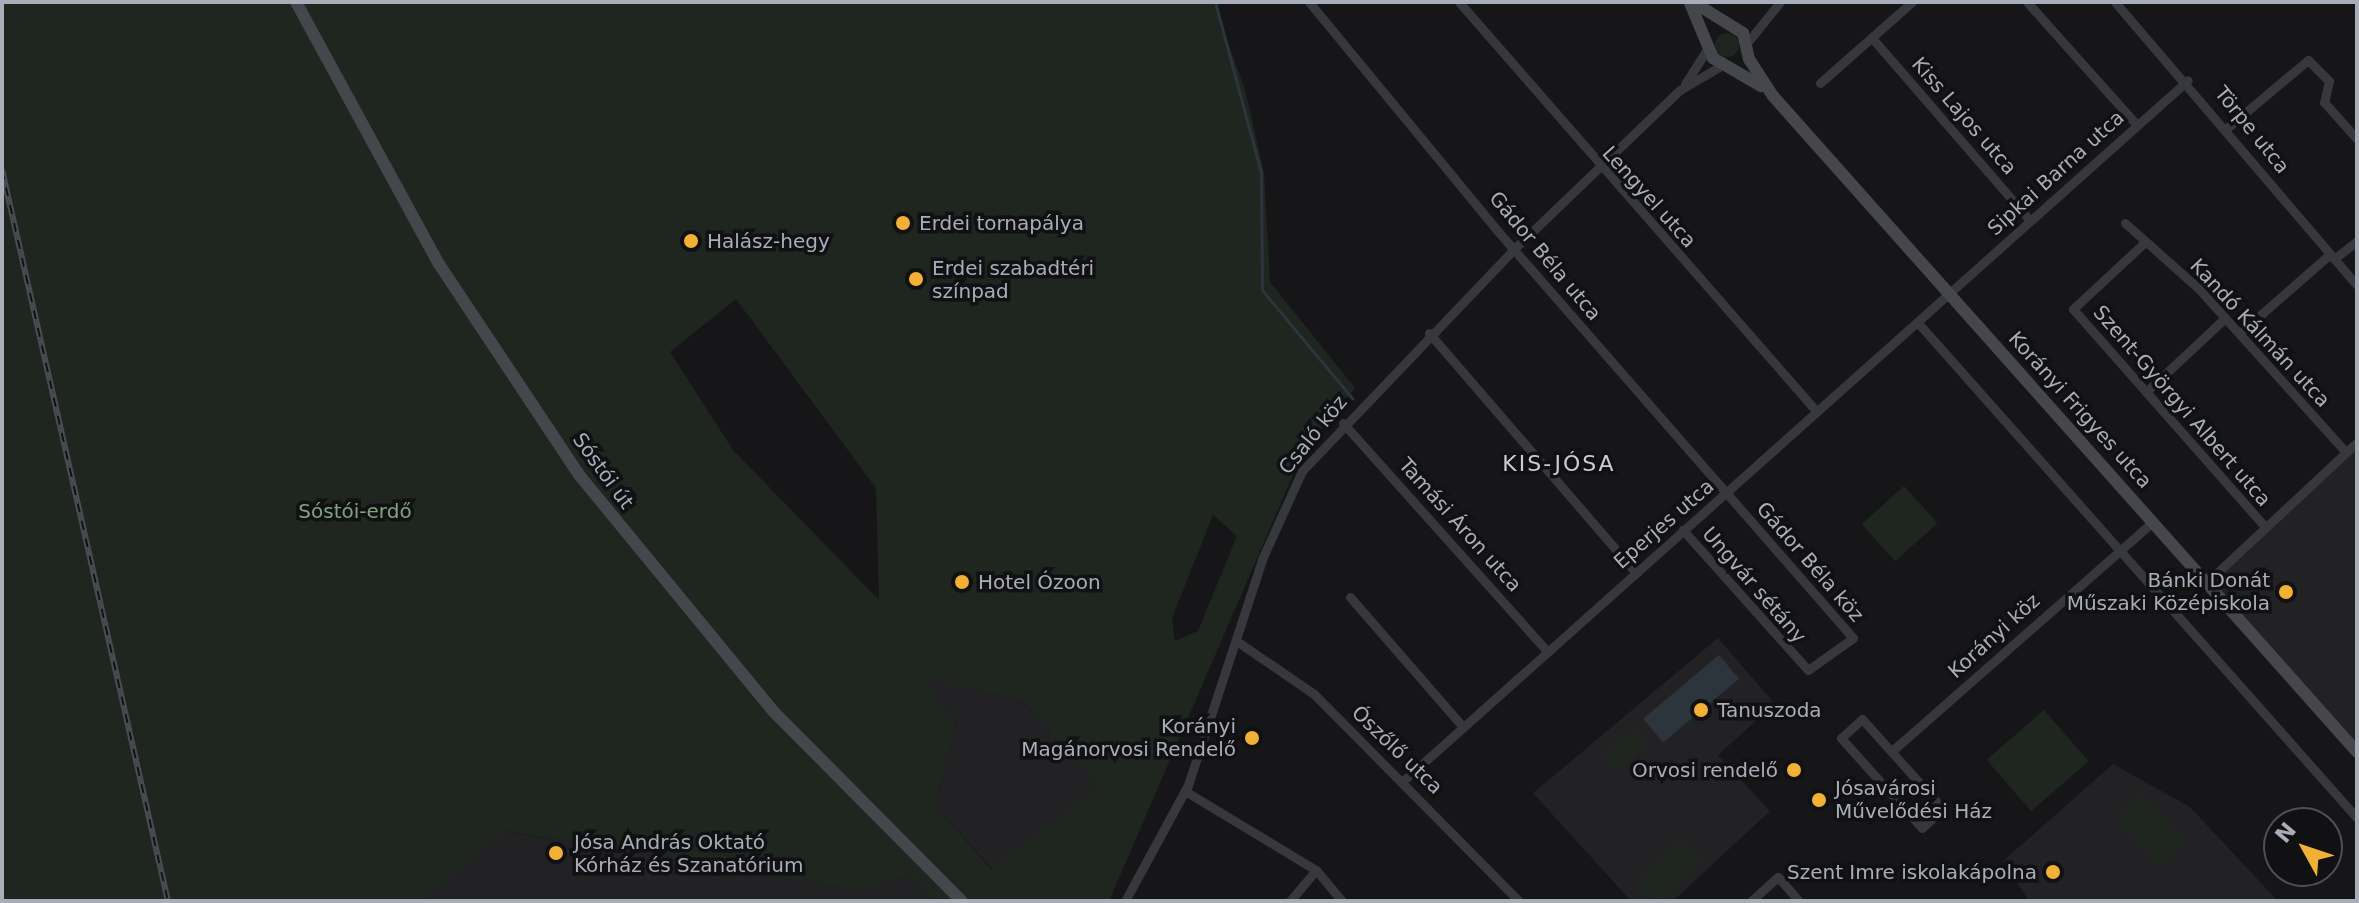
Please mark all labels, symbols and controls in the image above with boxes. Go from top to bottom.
street label: Kiss Lajos utca [1907,52,2021,180]
street label: Törpe utca [2210,82,2294,178]
street label: Sipkai Barna utca [1983,105,2129,241]
street label: Lengyel utca [1597,141,1701,253]
street label: Gádor Béla utca [1484,187,1606,325]
place label: Erdei tornapálya [919,211,1084,235]
marker: Erdei tornapálya [894,214,912,232]
place label: Halász-hegy [707,229,830,253]
marker: Halász-hegy [682,232,700,250]
street label: Kandó Kálmán utca [2185,254,2335,412]
place label: Erdei szabadtéri színpad [932,256,1094,303]
marker: Erdei szabadtéri színpad [907,270,925,288]
street label: Szent-Györgyi Albert utca [2088,301,2276,511]
street label: Korányi Frigyes utca [2003,327,2157,493]
street label: Csaló köz [1274,391,1352,479]
street label: Sóstói út [567,428,639,514]
district label: KIS-JÓSA [1502,451,1616,477]
street label: Tamási Áron utca [1394,453,1526,597]
street label: Eperjes utca [1609,474,1719,574]
street label: Gádor Béla köz [1751,497,1869,627]
park label: Sóstói-erdő [298,499,412,523]
street label: Ungvár sétány [1697,522,1811,648]
place label: Bánki Donát Műszaki Középiskola [2067,568,2270,615]
place label: Hotel Ózoon [978,570,1101,594]
marker: Hotel Ózoon [953,573,971,591]
marker: Bánki Donát Műszaki Középiskola [2277,583,2295,601]
street label: Korányi köz [1943,589,2045,683]
place label: Tanuszoda [1717,698,1822,722]
street label: Ószőlő utca [1347,701,1447,799]
marker: Tanuszoda [1692,701,1710,719]
place label: Korányi Magánorvosi Rendelő [1021,714,1236,761]
marker: Korányi Magánorvosi Rendelő [1243,729,1261,747]
place label: Orvosi rendelő [1632,758,1778,782]
marker: Orvosi rendelő [1785,761,1803,779]
place label: Jósavárosi Művelődési Ház [1835,776,1992,823]
marker: Jósavárosi Művelődési Ház [1810,791,1828,809]
north arrow [2263,807,2343,887]
text: N [2270,817,2301,848]
place label: Jósa András Oktató Kórház és Szanatórium [574,830,803,877]
marker: Jósa András Oktató Kórház és Szanatórium [545,842,567,864]
place label: Szent Imre iskolakápolna [1787,860,2037,884]
marker: Szent Imre iskolakápolna [2044,863,2062,881]

